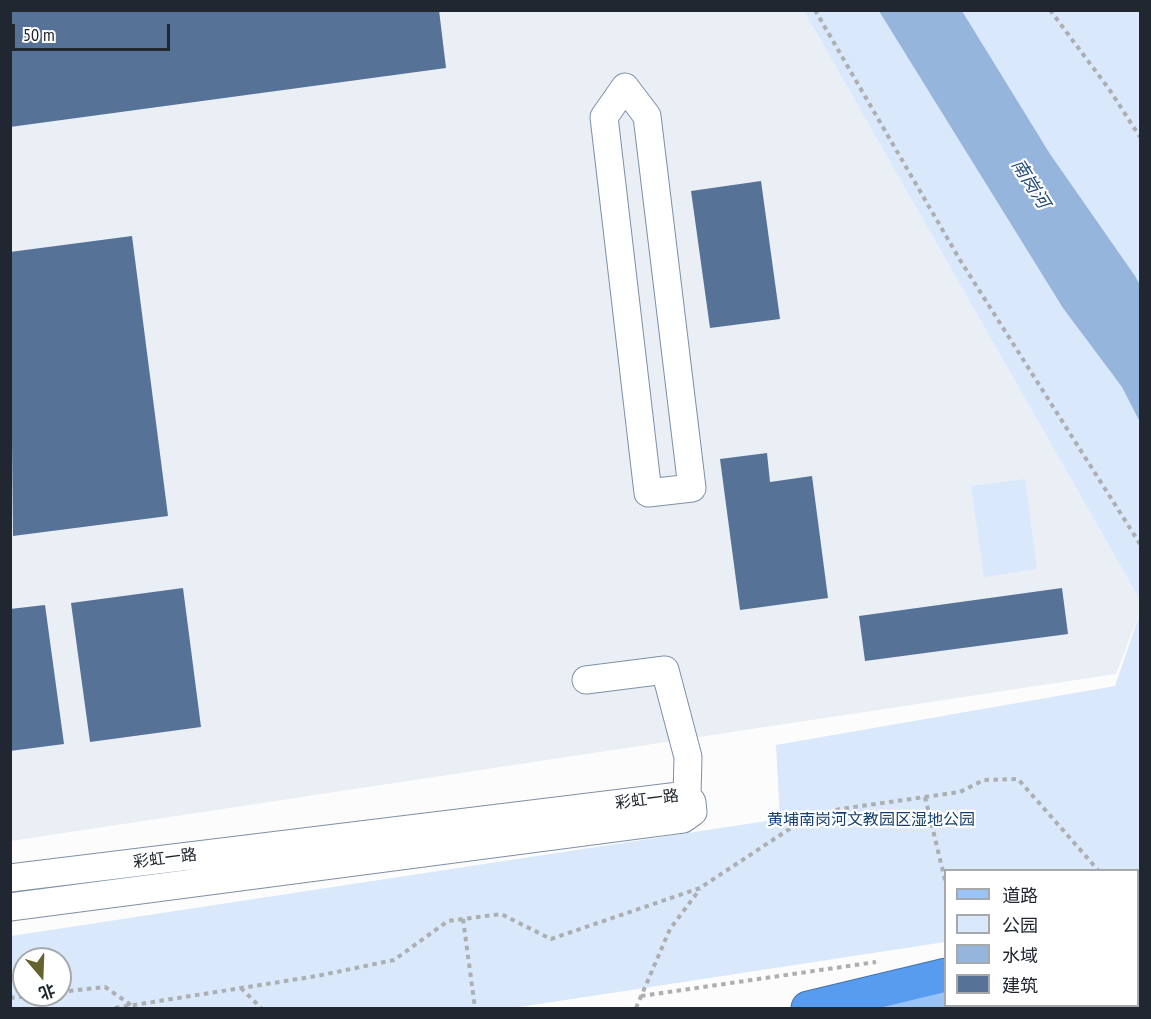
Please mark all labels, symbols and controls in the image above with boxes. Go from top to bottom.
scale bar [15,12,172,50]
text: 50 m [23,23,55,46]
water label: 南岗河 [1007,155,1053,213]
street label: 彩虹一路 [614,787,680,813]
park label: 黄埔南岗河文教园区湿地公园 [767,810,975,830]
street label: 彩虹一路 [132,846,198,872]
legend [944,869,1139,1007]
text: 道路 [1002,884,1038,907]
text: 公园 [1002,914,1038,937]
text: 水域 [1002,944,1038,967]
north arrow [12,947,72,1007]
text: 建筑 [1002,974,1038,997]
text: 北 [36,980,58,1004]

